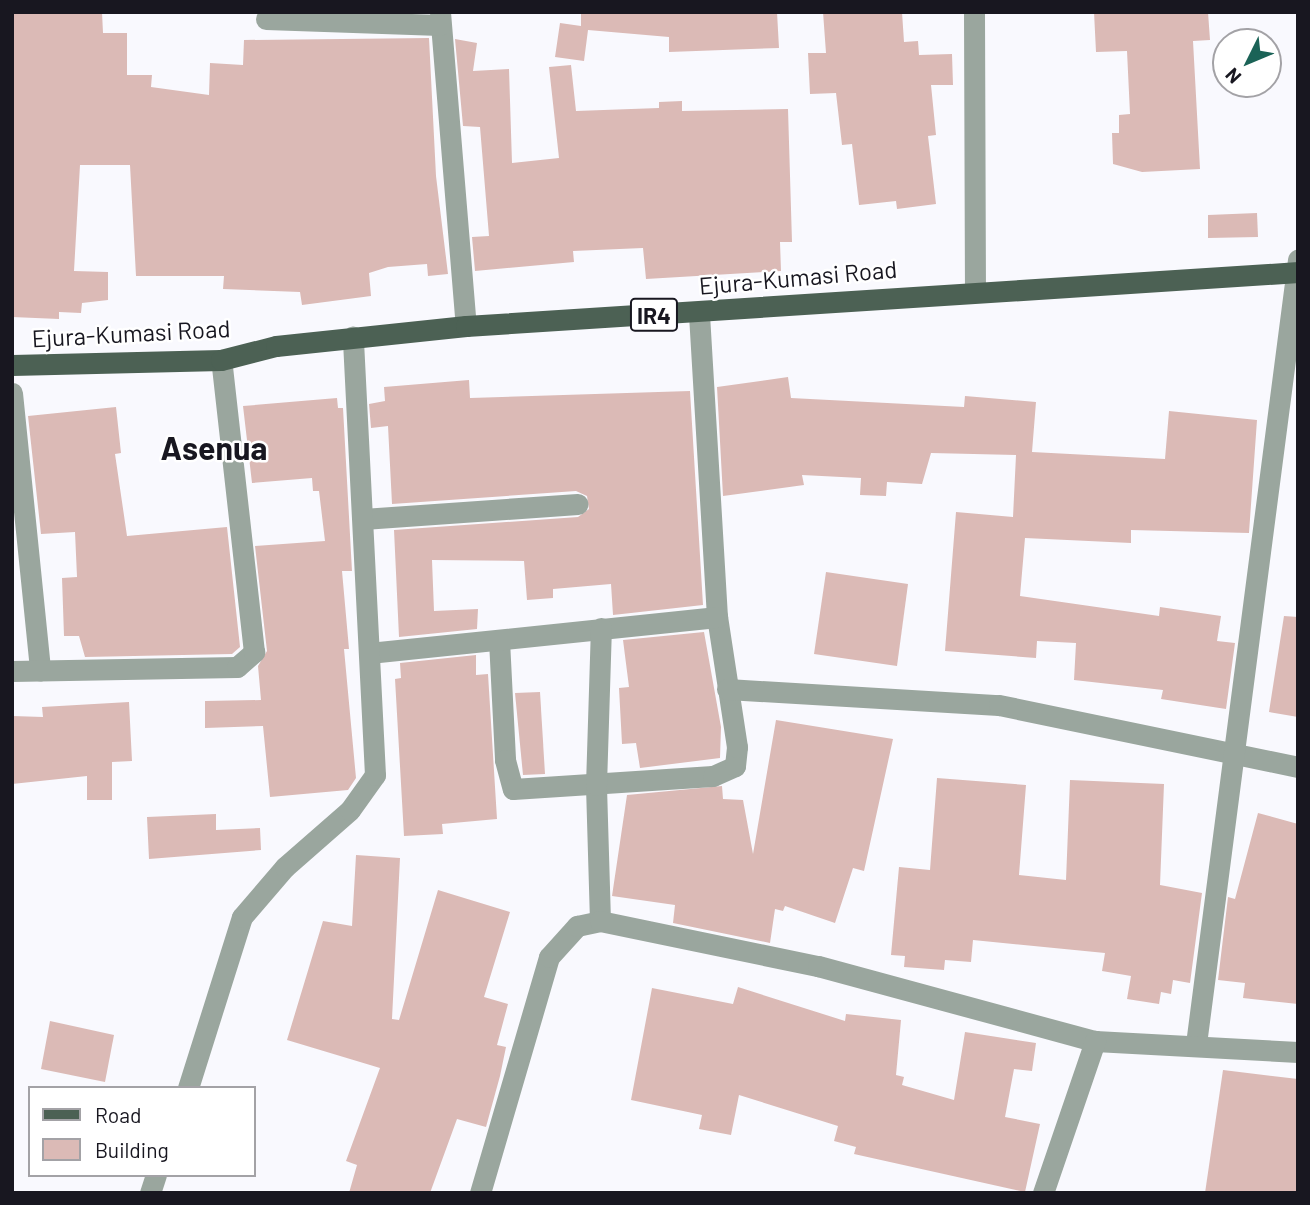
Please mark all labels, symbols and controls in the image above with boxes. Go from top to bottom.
north arrow [1212,28,1282,98]
text: N [1220,64,1245,89]
street label: Ejura-Kumasi Road [698,254,898,300]
road number: IR4 [630,296,678,334]
street label: Ejura-Kumasi Road [31,313,231,353]
district label: Asenua [161,428,267,466]
legend [28,1086,256,1177]
text: Road [95,1102,141,1127]
text: Building [95,1137,169,1162]

